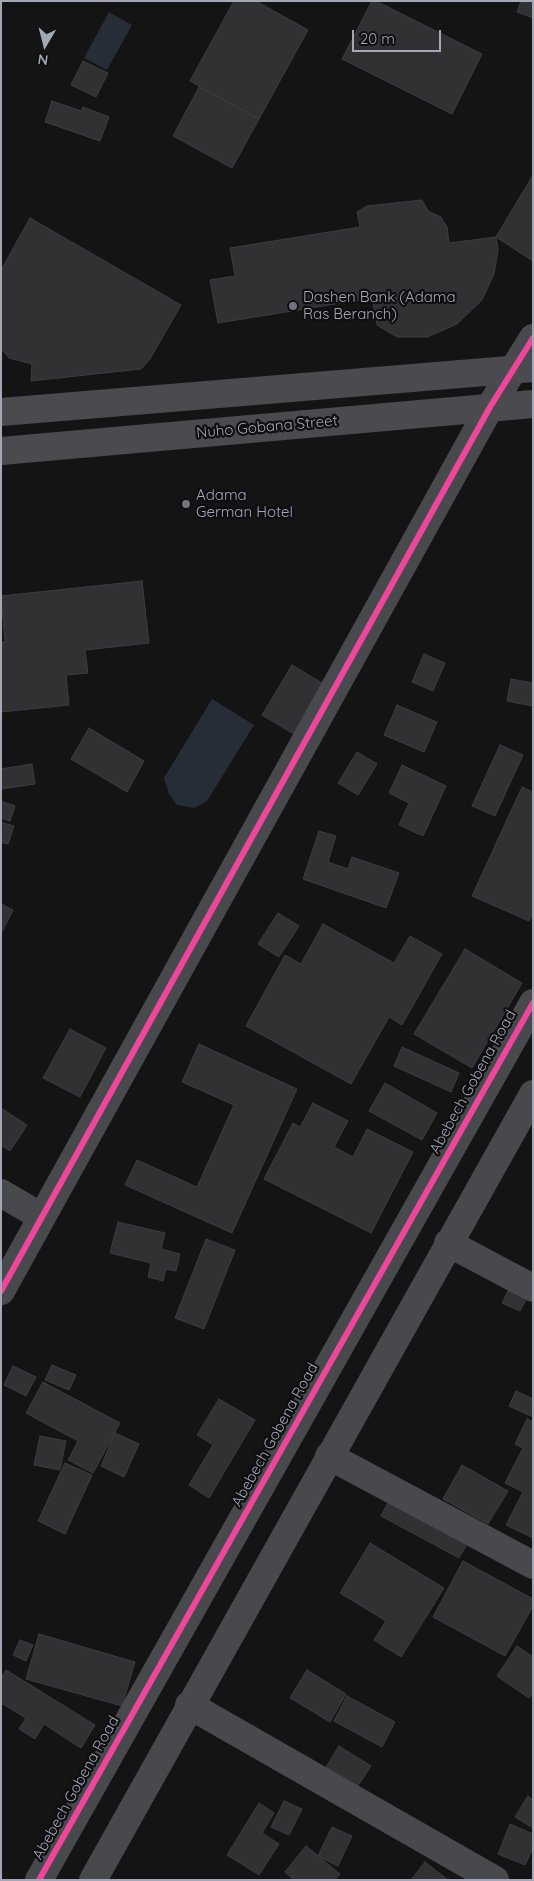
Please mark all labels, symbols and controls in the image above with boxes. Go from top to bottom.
north arrow [20,20,70,70]
scale bar [354,20,443,52]
text: 20 m [360,29,395,48]
text: N [37,50,49,69]
place label: Dashen Bank (Adama Ras Beranch) [303,288,456,323]
marker: Dashen Bank (Adama Ras Beranch) [287,300,299,312]
street label: Nuho Gobana Street [196,412,338,442]
place label: Adama German Hotel [196,486,293,521]
marker: Adama German Hotel [180,498,192,510]
street label: Abebech Gobena Road [426,1007,520,1157]
street label: Abebech Gobena Road [228,1360,322,1510]
street label: Abebech Gobena Road [29,1713,123,1863]

